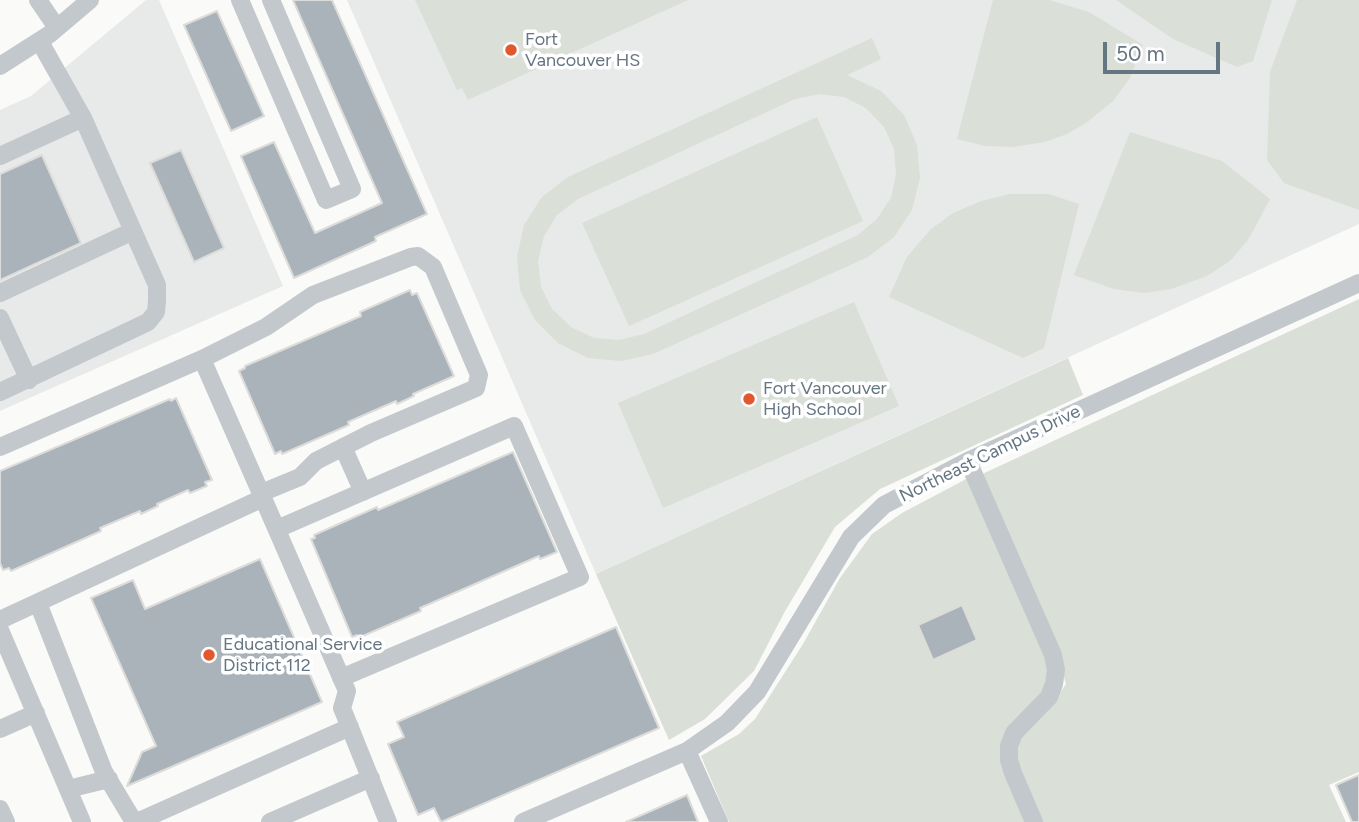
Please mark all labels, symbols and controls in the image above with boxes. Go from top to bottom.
scale bar [1107,28,1224,72]
place label: Fort Vancouver HS [525,29,640,72]
text: 50 m [1116,41,1165,66]
marker: Fort Vancouver HS [503,42,519,58]
place label: Fort Vancouver High School [763,378,887,420]
marker: Fort Vancouver High School [741,391,757,407]
street label: Northeast Campus Drive [896,401,1084,507]
place label: Educational Service District 112 [223,634,382,676]
marker: Educational Service District 112 [201,647,217,663]

